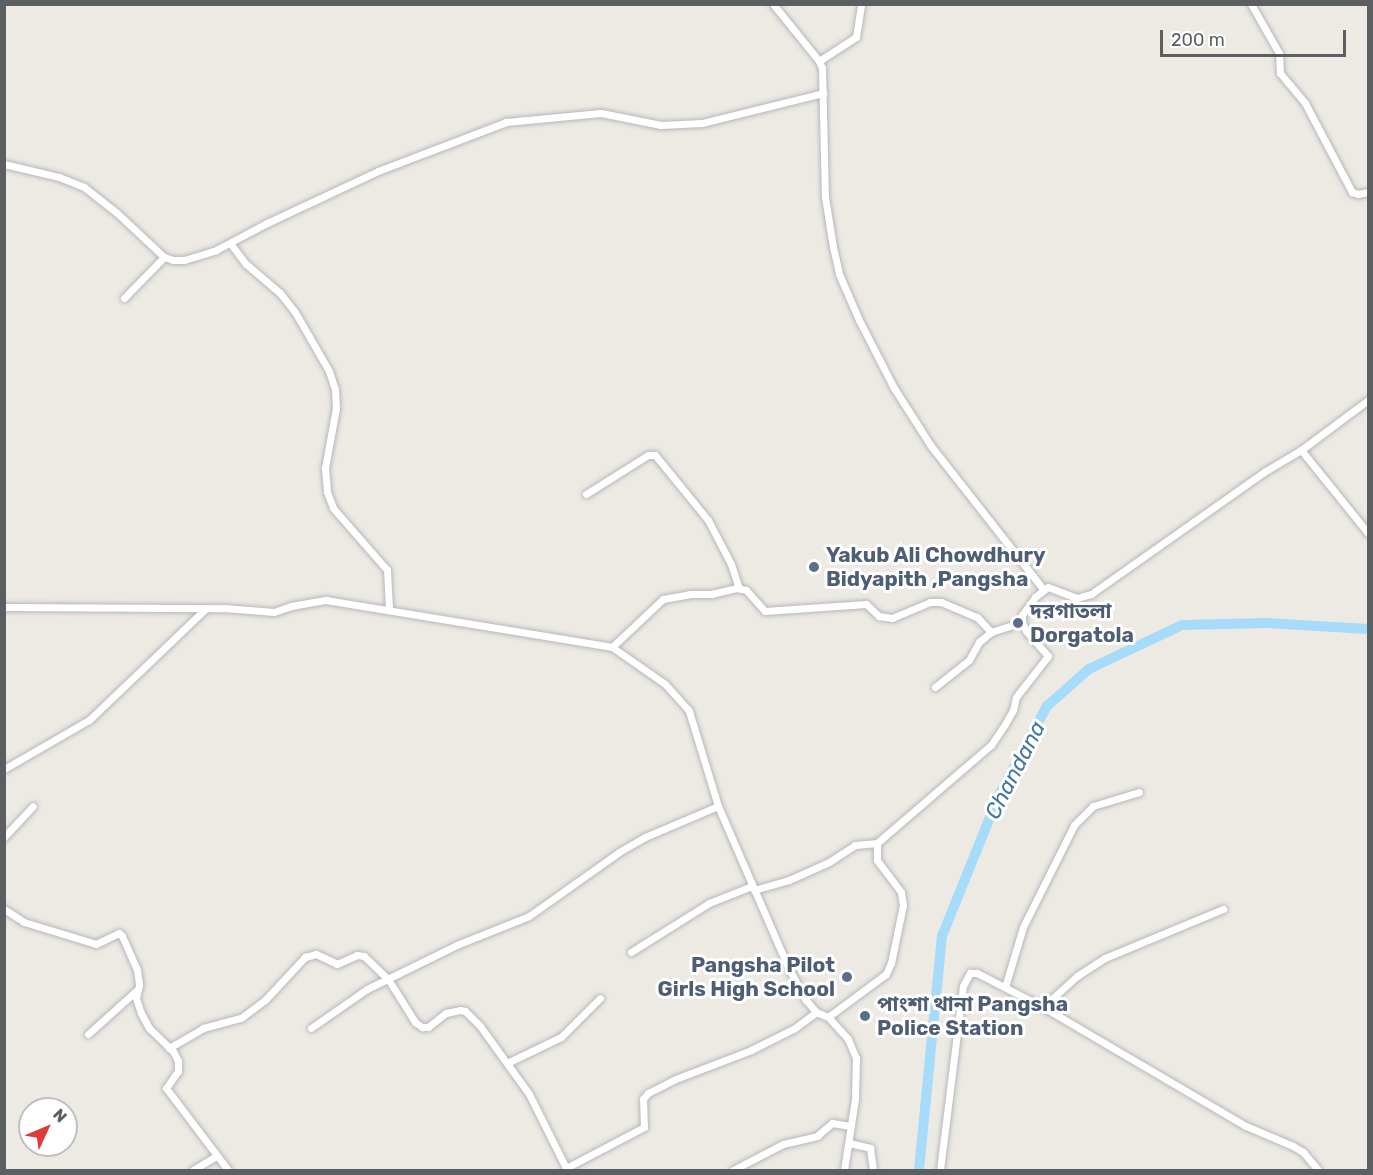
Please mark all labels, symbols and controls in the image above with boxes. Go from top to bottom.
scale bar [1163,18,1349,56]
text: 200 m [1171,29,1225,51]
place label: Yakub Ali Chowdhury Bidyapith ,Pangsha [826,542,1046,592]
marker: Yakub Ali Chowdhury Bidyapith ,Pangsha [807,560,821,574]
place label: দরগাতলা Dorgatola [1030,598,1134,648]
marker: দরগাতলা Dorgatola [1011,616,1025,630]
water label: Chandana [979,717,1051,823]
place label: Pangsha Pilot Girls High School [658,952,835,1002]
marker: Pangsha Pilot Girls High School [840,970,854,984]
place label: পাংশা থানা Pangsha Police Station [877,991,1068,1041]
marker: পাংশা থানা Pangsha Police Station [858,1009,872,1023]
north arrow [18,1097,78,1157]
text: N [49,1105,71,1126]

